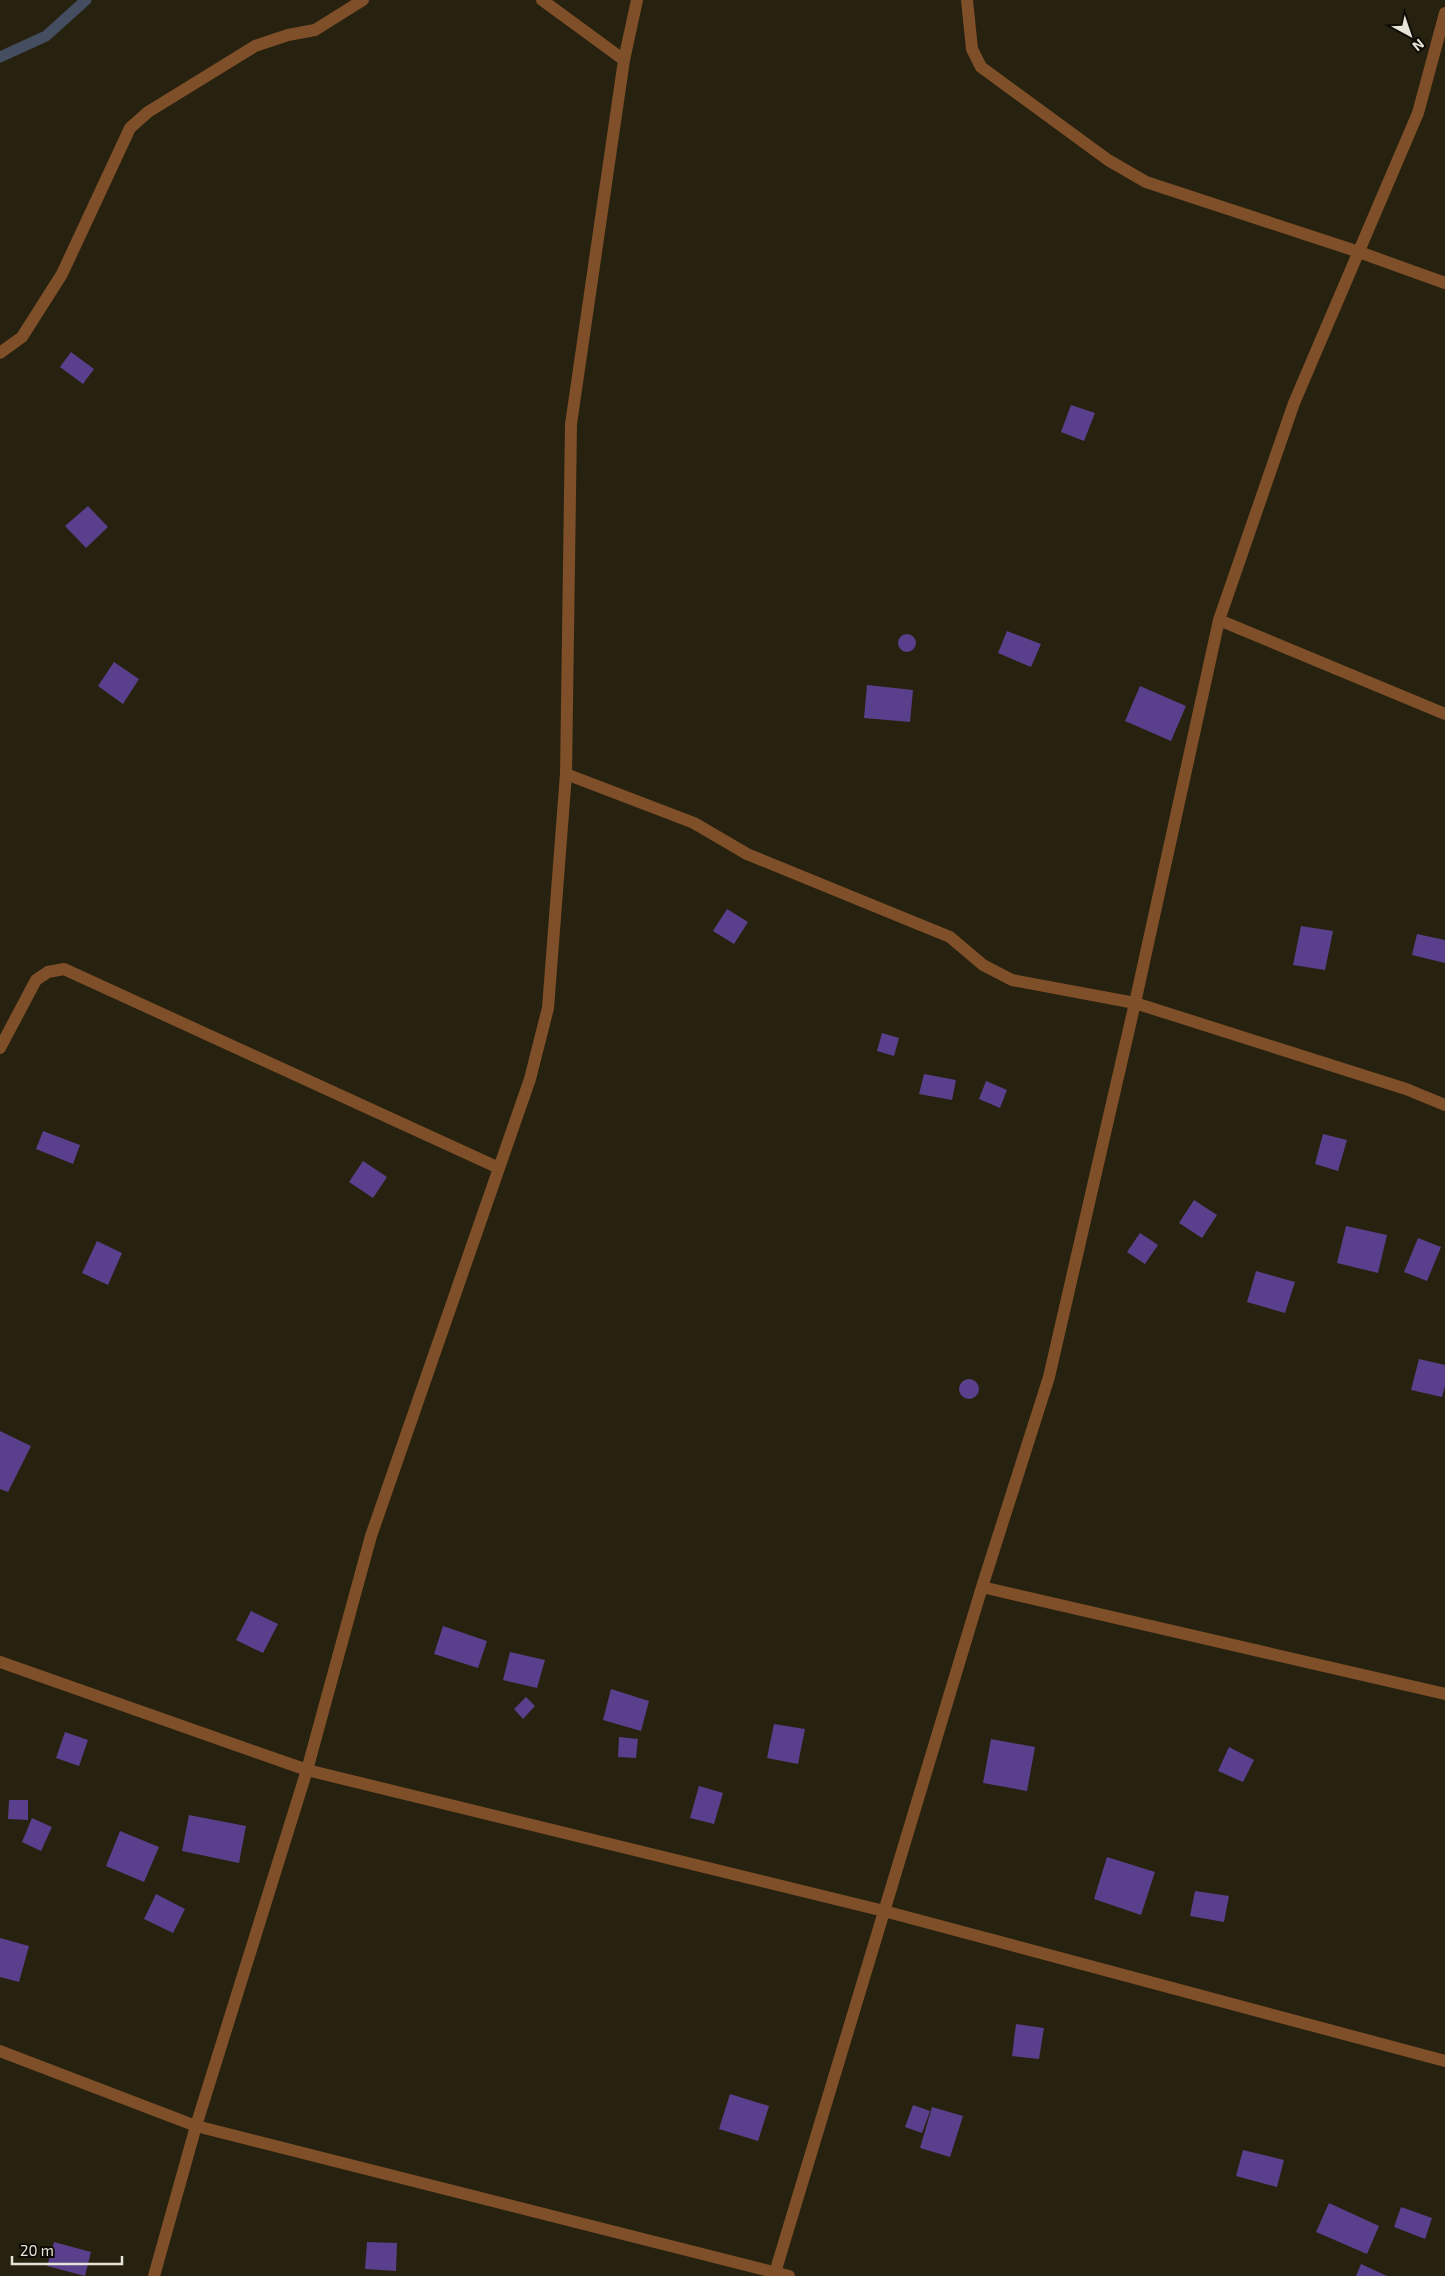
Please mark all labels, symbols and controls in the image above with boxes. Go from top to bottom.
north arrow [1385,10,1435,60]
text: N [1409,36,1428,55]
scale bar [12,2234,122,2266]
text: 20 m [20,2241,54,2259]

